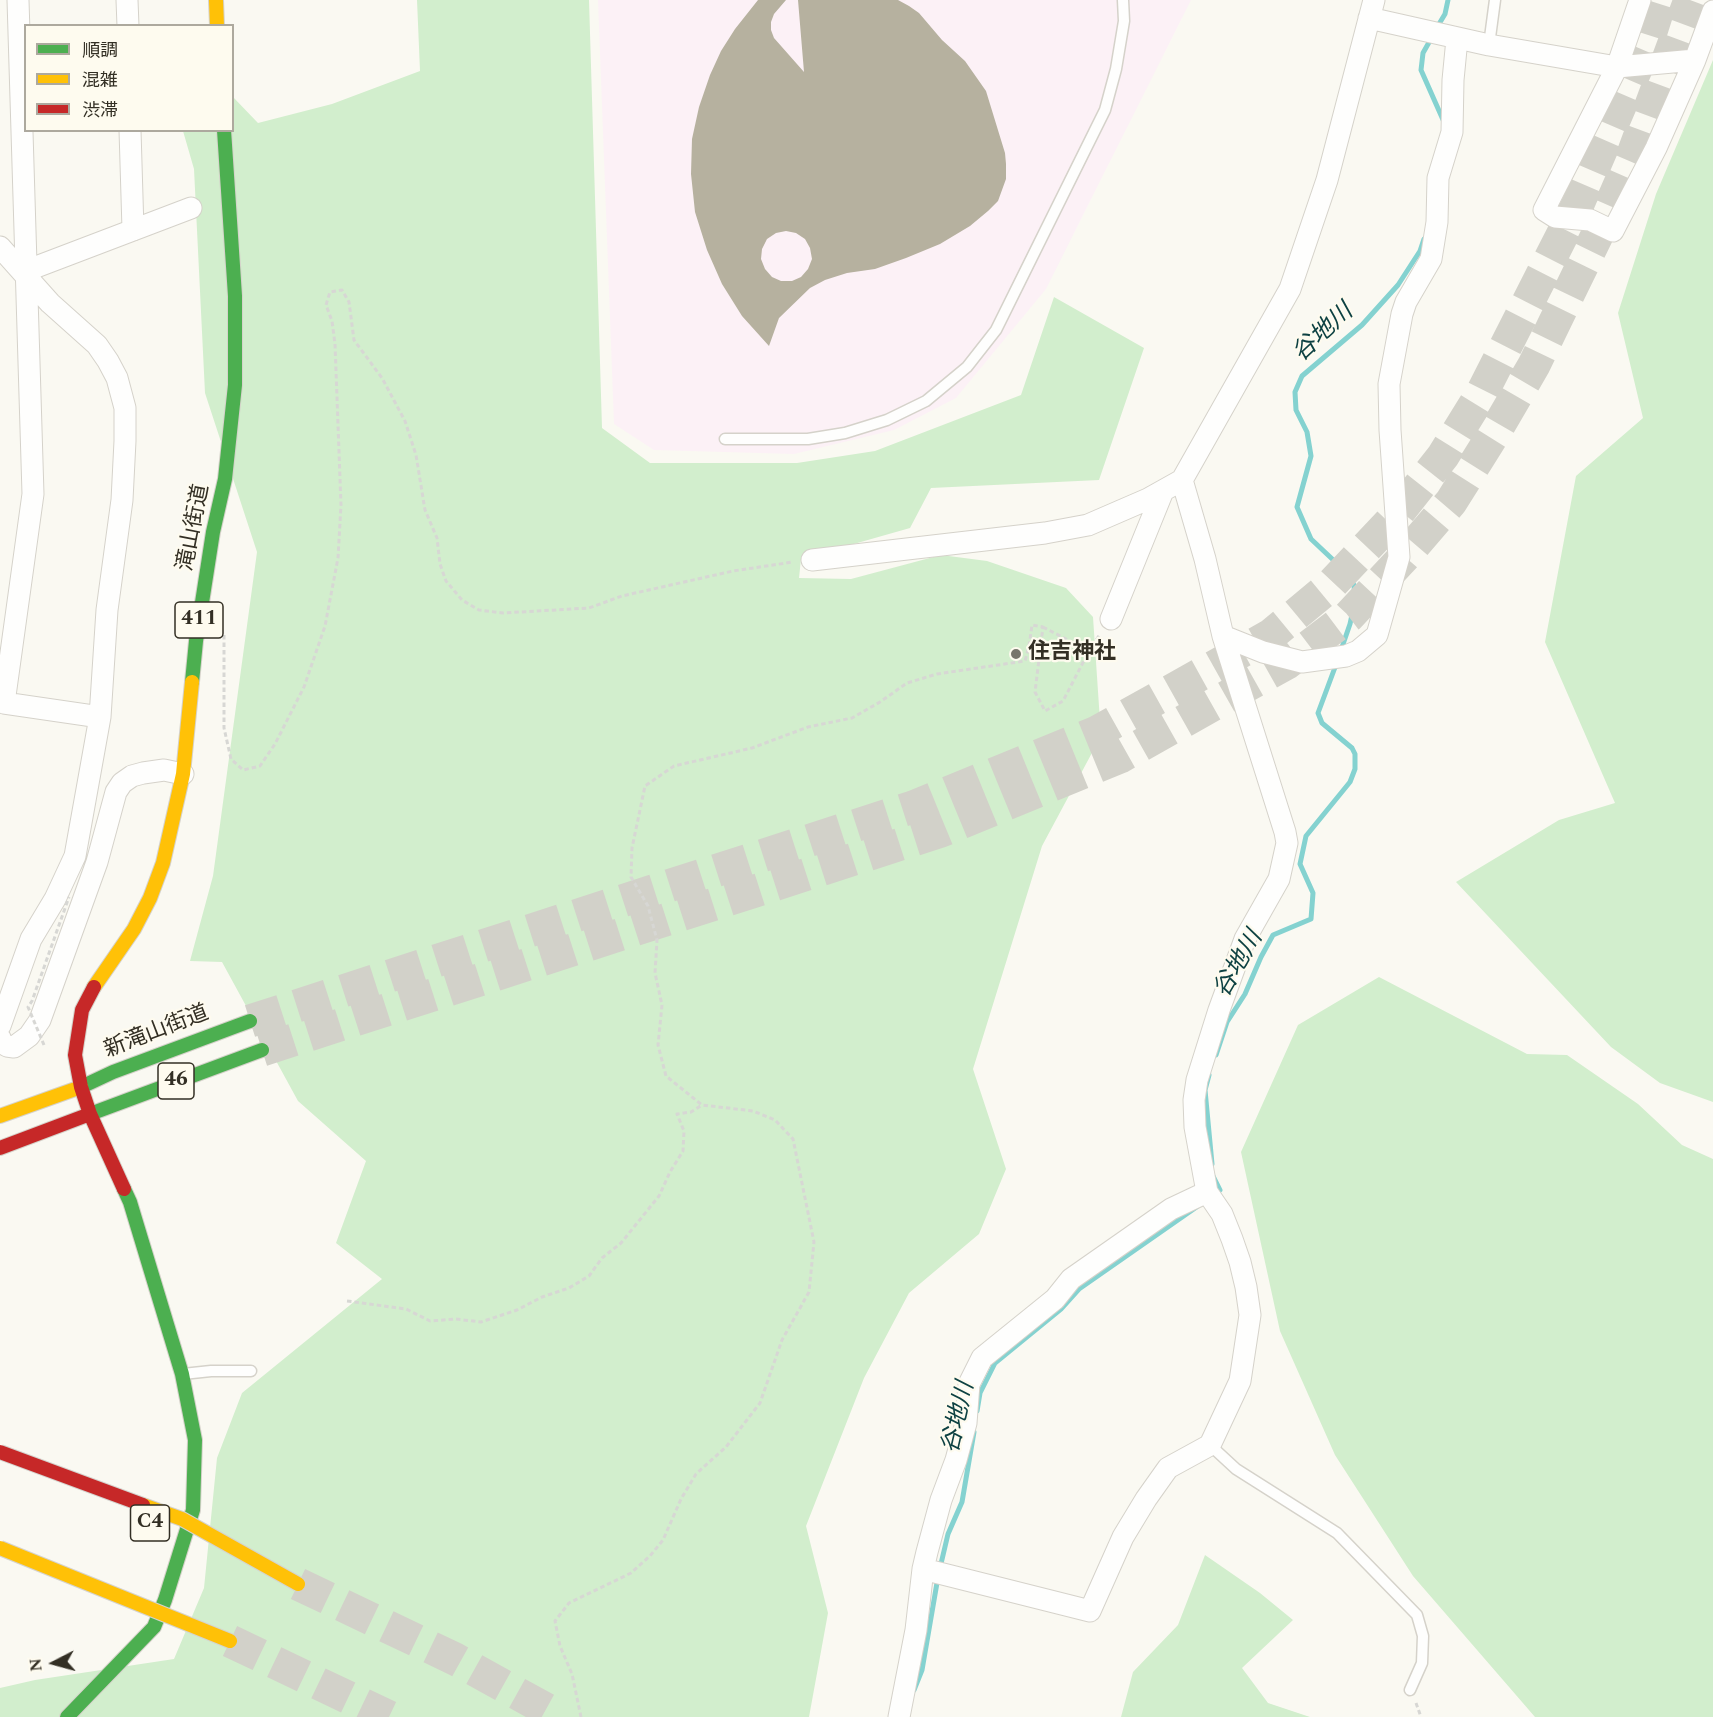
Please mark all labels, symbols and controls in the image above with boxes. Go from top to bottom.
legend [24,24,234,132]
text: 順調 [82,37,118,64]
text: 混雑 [82,67,118,94]
text: 渋滞 [82,97,118,124]
water label: 谷地川 [1288,299,1360,369]
street label: 滝山街道 [174,482,216,574]
road number: 411 [175,602,223,638]
place label: 住吉神社 [1028,641,1116,667]
marker: 住吉神社 [1009,647,1023,661]
water label: 谷地川 [1210,927,1270,1003]
street label: 新滝山街道 [101,1001,213,1065]
road number: 46 [158,1063,194,1099]
water label: 谷地川 [938,1380,982,1456]
road number: C4 [130,1505,170,1541]
north arrow [24,1633,84,1693]
text: N [23,1657,49,1673]

